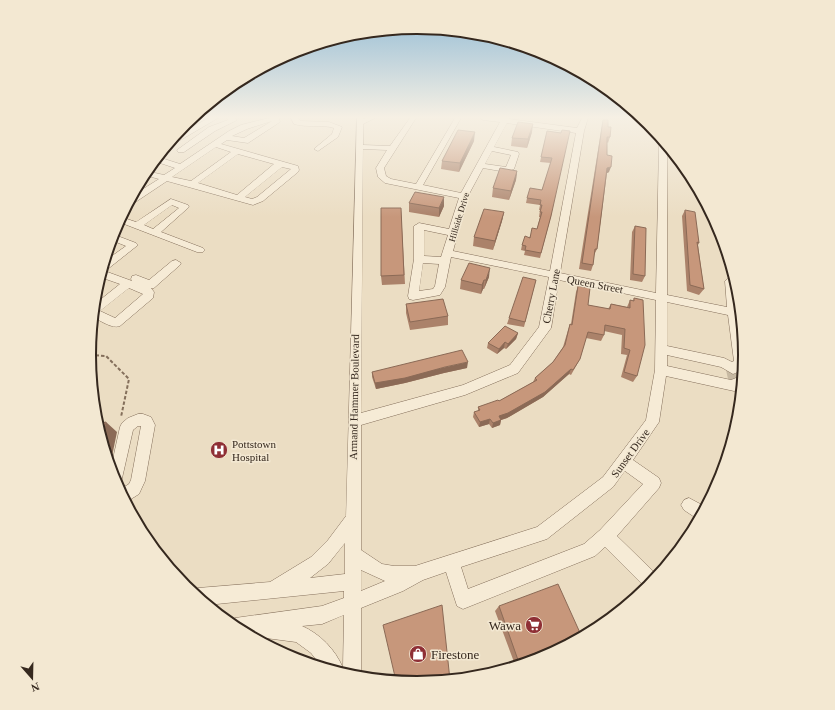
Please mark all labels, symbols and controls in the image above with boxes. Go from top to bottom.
street label: Hillside Drive [447,191,471,243]
street label: Cherry Lane [540,268,562,324]
street label: Queen Street [566,273,624,295]
street label: Armand Hammer Boulevard [347,333,361,460]
street label: Sunset Drive [608,426,652,480]
place label: Pottstown Hospital [232,438,277,463]
hospital icon: Pottstown Hospital [209,440,229,460]
supermarket icon: Wawa [524,615,544,635]
place label: Wawa [489,618,521,633]
shop icon: Firestone [408,644,428,664]
place label: Firestone [431,647,480,662]
north arrow [12,658,52,698]
text: N [30,680,41,694]

